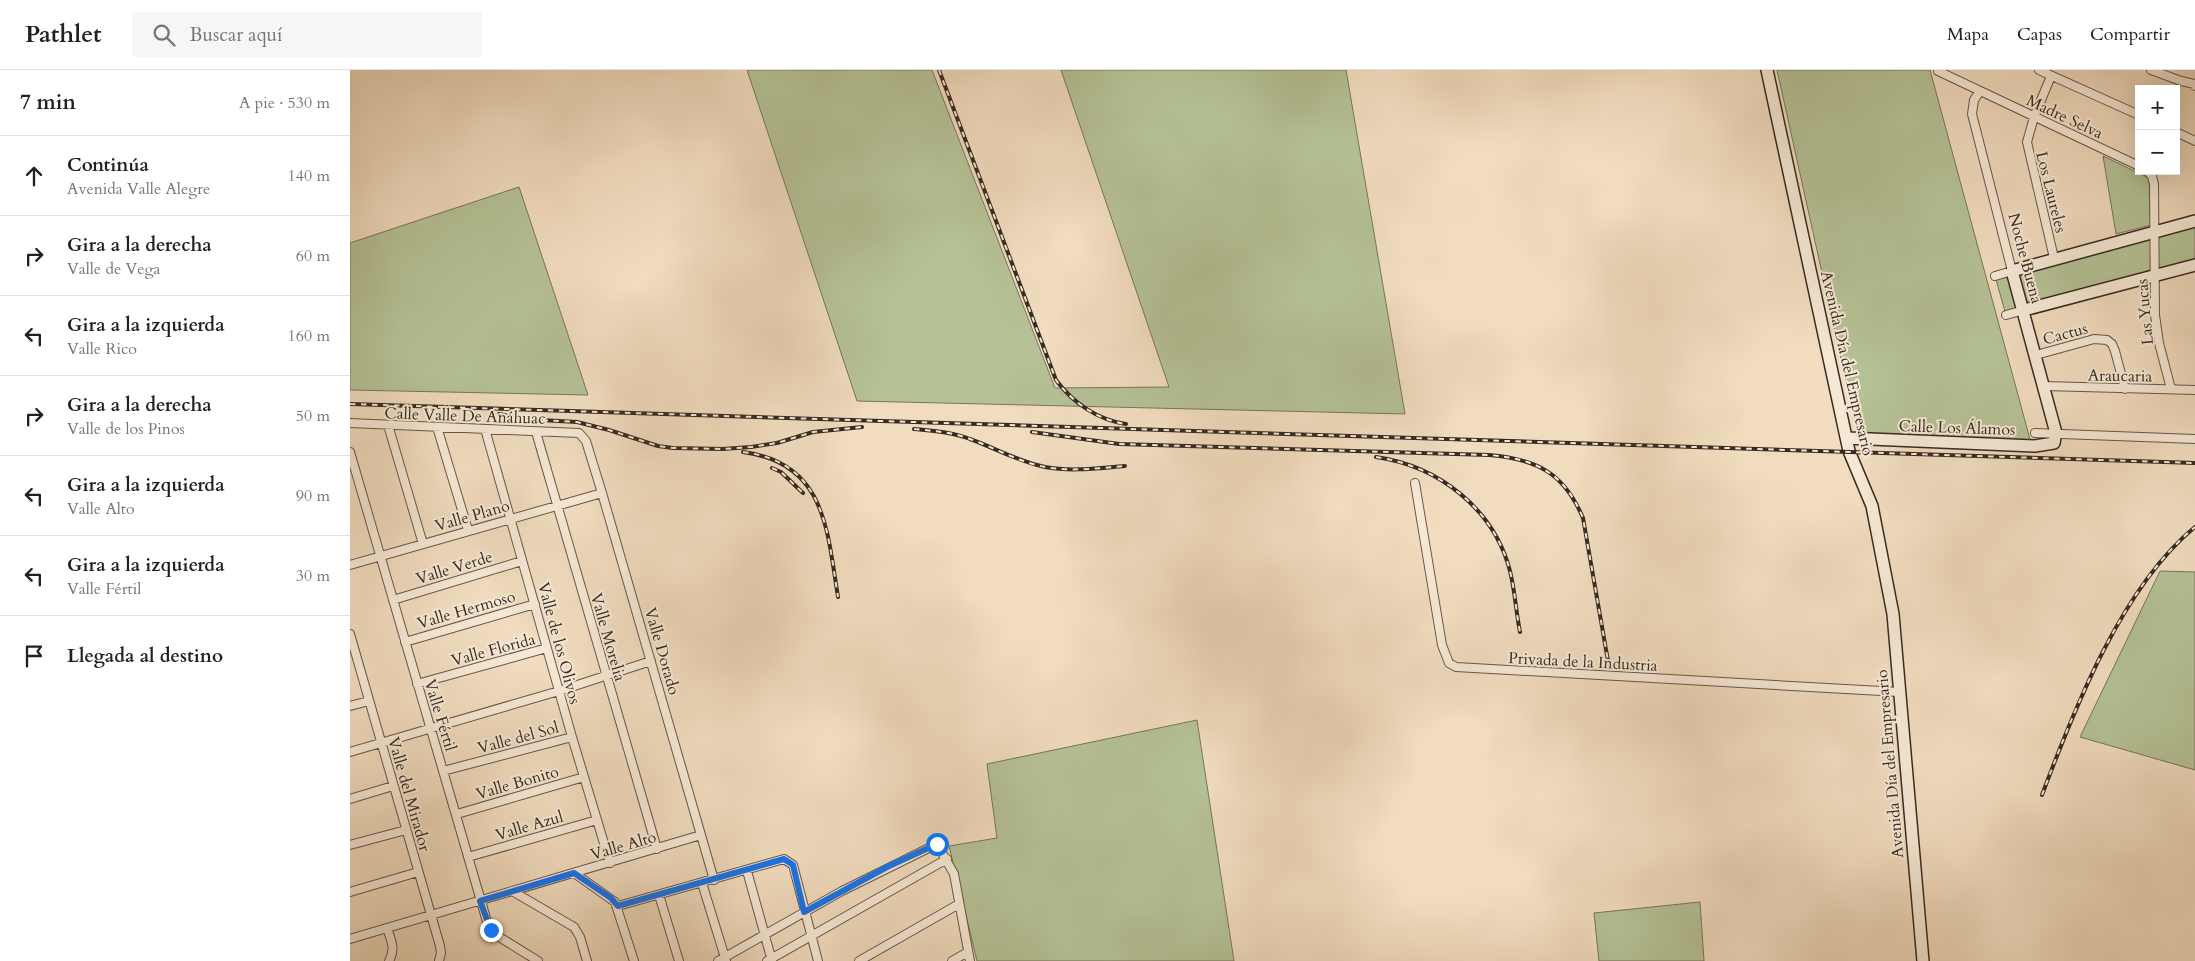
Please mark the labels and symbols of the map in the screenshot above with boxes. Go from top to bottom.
street label: Madre Selva [2023,90,2107,144]
street label: Los Laureles [2030,149,2072,235]
street label: Noche Buena [2002,211,2048,306]
street label: Avenida Día del Empresario [1815,269,1879,458]
street label: Las Yucas [2131,278,2159,346]
street label: Cactus [2040,317,2090,350]
street label: Araucaria [2088,364,2152,388]
street label: Calle Valle De Anáhuac [384,402,546,430]
street label: Calle Los Álamos [1898,415,2016,441]
street label: Valle Plano [432,495,512,537]
street label: Valle Verde [413,546,495,590]
street label: Valle de los Olivos [532,580,586,707]
street label: Valle Hermoso [415,585,518,634]
street label: Valle Morelia [585,591,631,684]
street label: Valle Dorado [639,605,685,698]
street label: Valle Florida [449,628,538,672]
street label: Privada de la Industria [1508,647,1658,677]
street label: Avenida Día del Empresario [1871,668,1909,859]
street label: Valle Fértil [419,677,461,754]
street label: Valle del Sol [475,717,561,759]
street label: Valle del Mirador [382,735,436,854]
street label: Valle Bonito [473,761,562,805]
street label: Valle Azul [493,806,566,846]
street label: Valle Alto [588,826,659,866]
route start [926,833,949,856]
route end [480,919,503,942]

